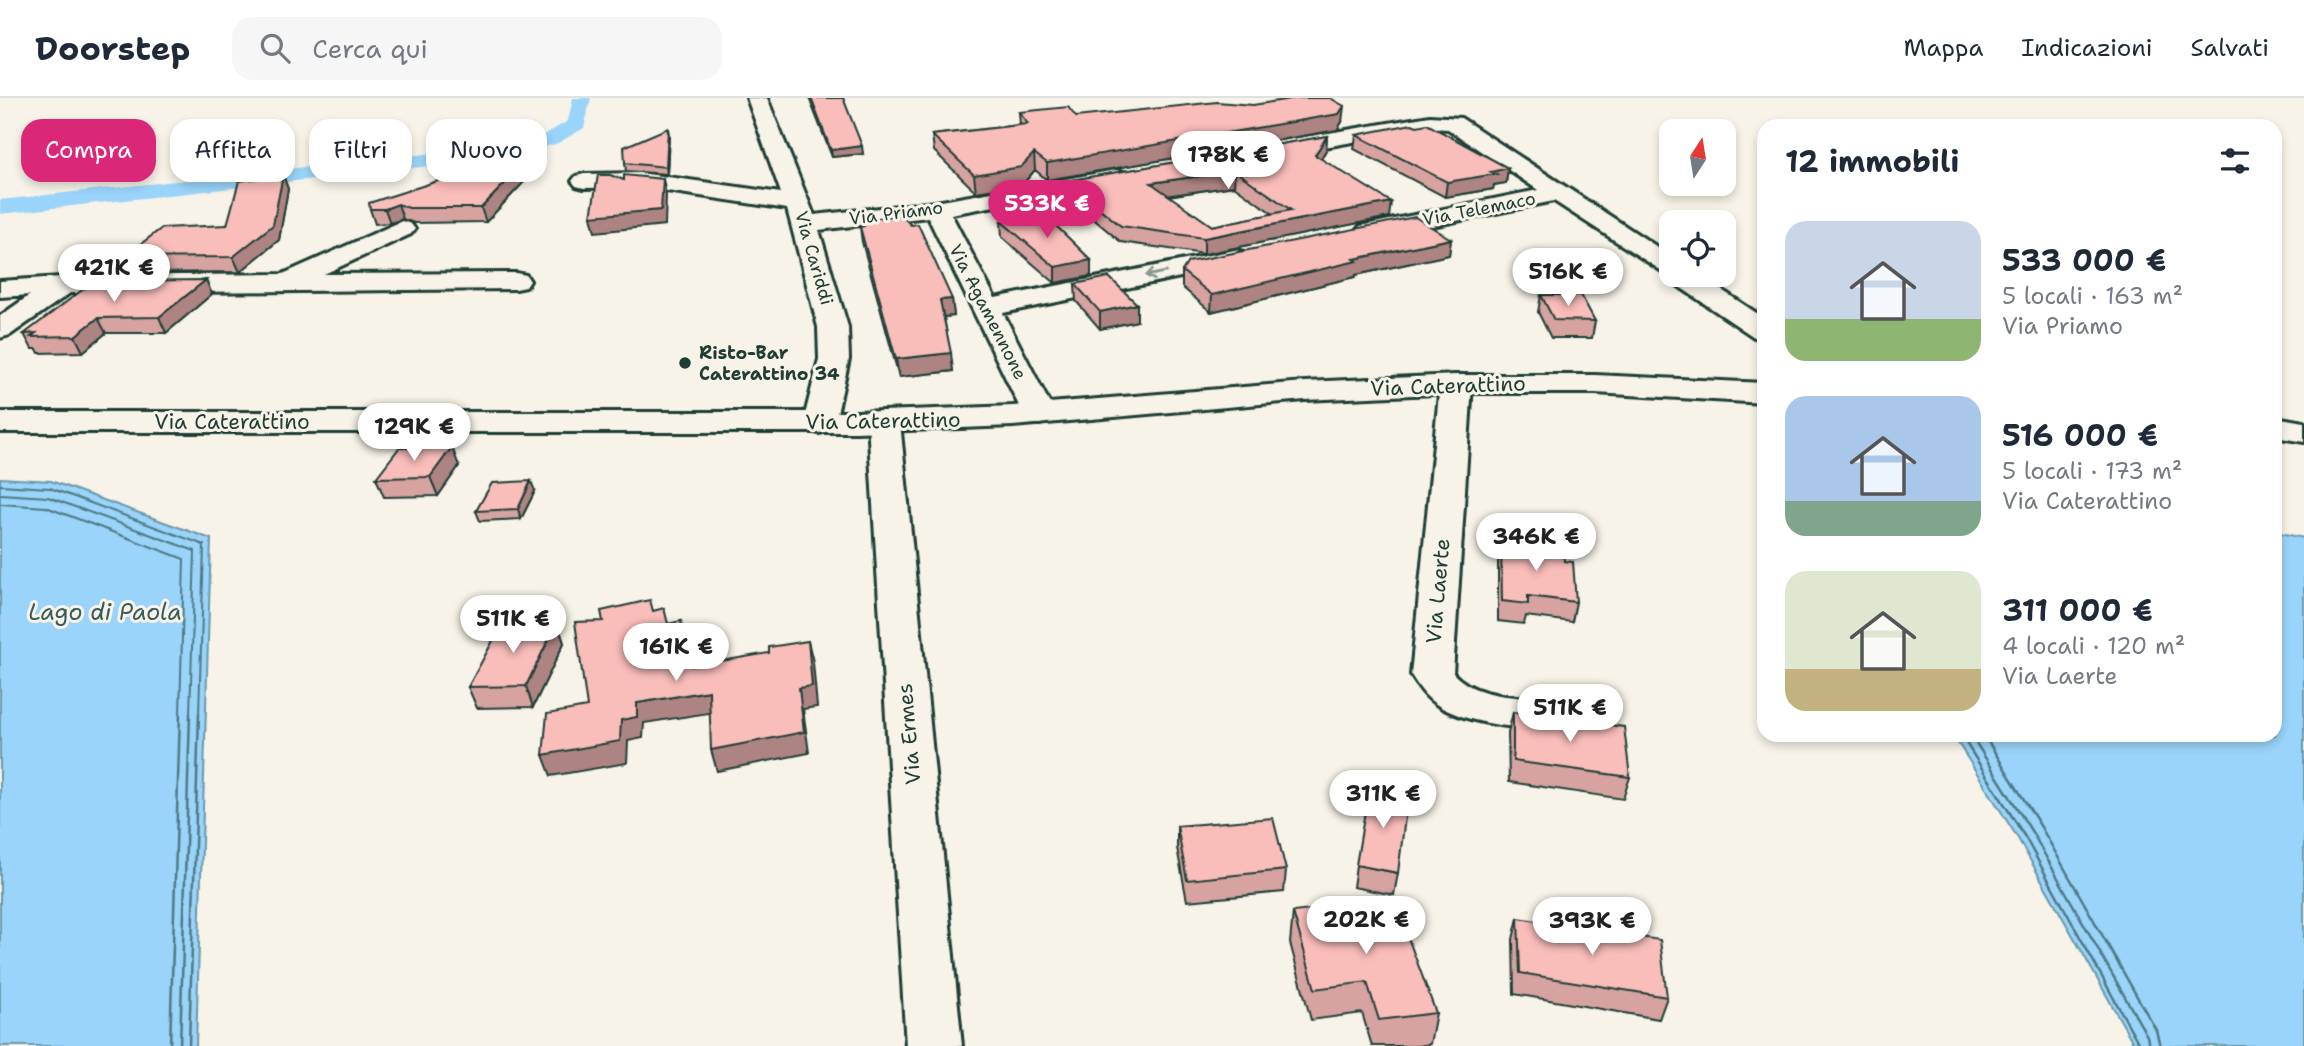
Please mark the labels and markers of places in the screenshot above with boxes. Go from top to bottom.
pin: 178K € [1171,132,1285,191]
pin: 533K € [990,180,1104,240]
pin: 421K € [57,244,171,304]
pin: 516K € [1511,248,1625,308]
place label: Risto-Bar Caterattino 34 [699,341,840,386]
marker: Risto-Bar Caterattino 34 [677,355,693,371]
pin: 129K € [357,404,471,463]
pin: 346K € [1479,514,1593,573]
pin: 511K € [456,596,570,655]
pin: 161K € [619,624,733,683]
pin: 511K € [1513,684,1627,744]
pin: 311K € [1326,770,1440,830]
pin: 202K € [1309,896,1423,956]
pin: 393K € [1535,898,1649,957]

